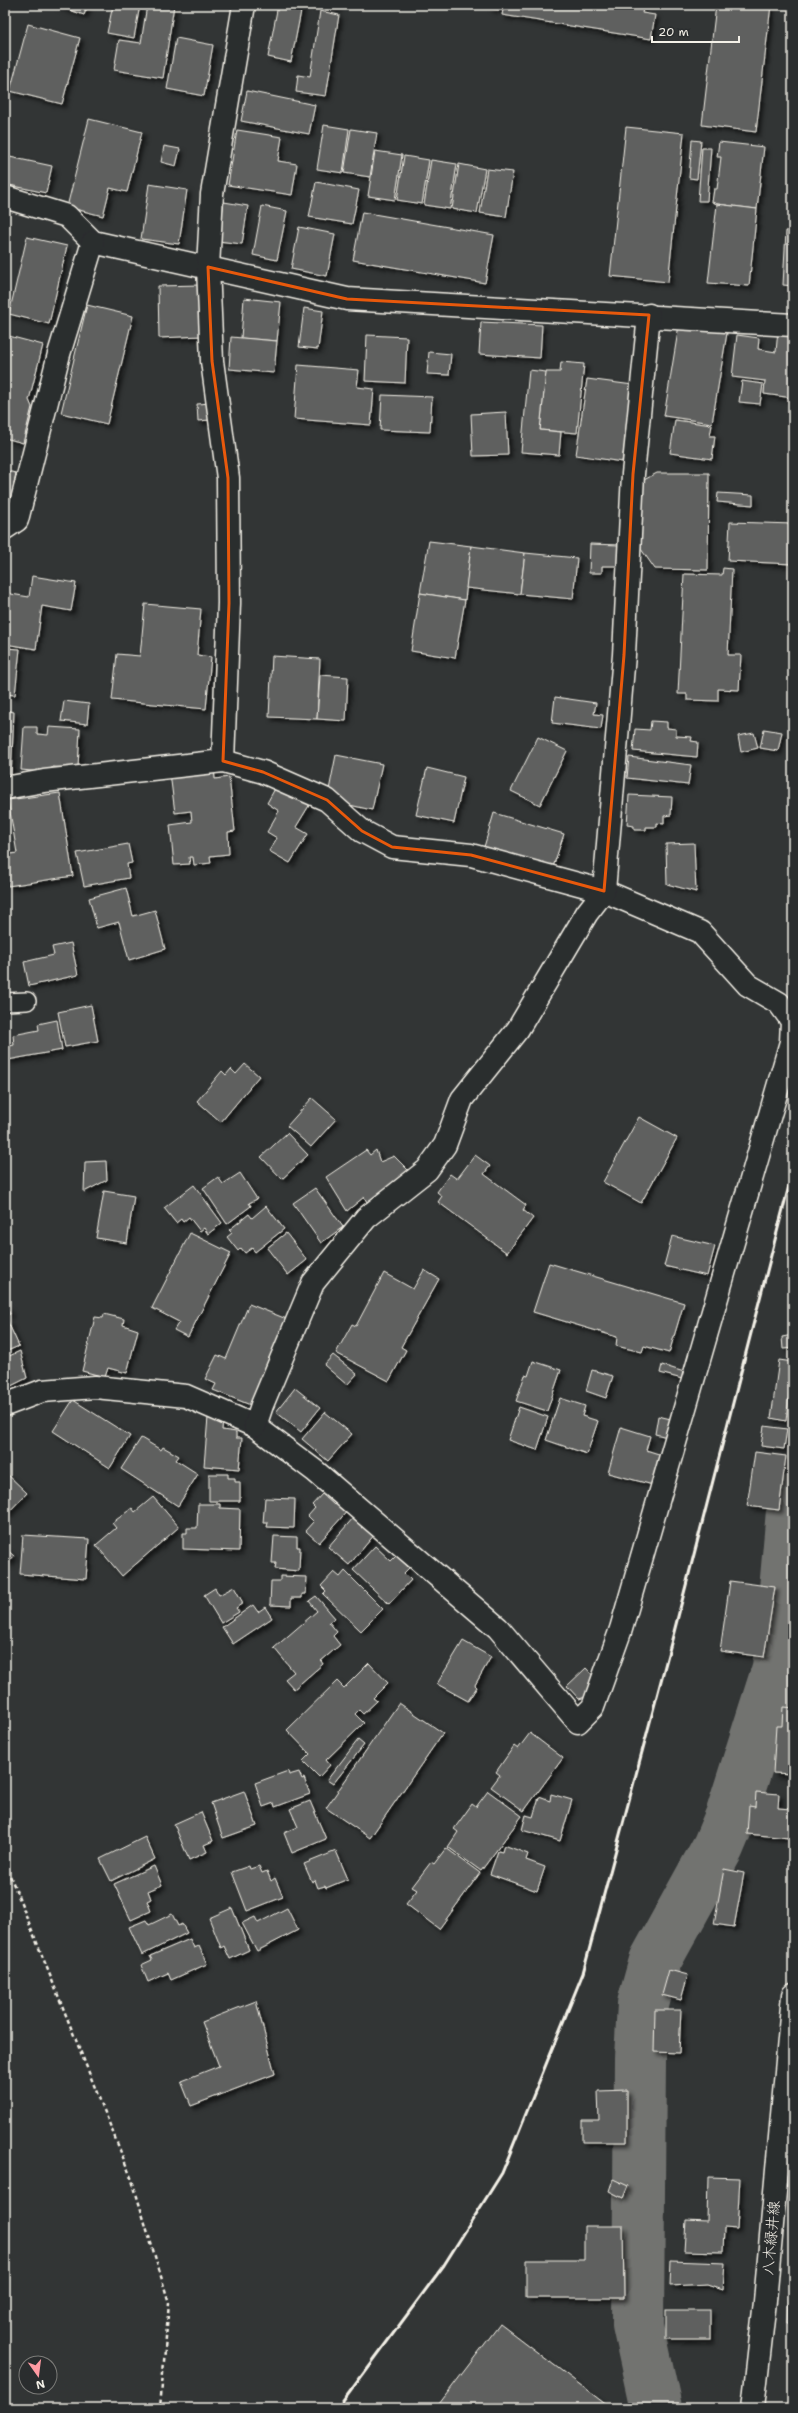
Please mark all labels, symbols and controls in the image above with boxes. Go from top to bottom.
scale bar [652,18,739,44]
text: 20 m [658,24,689,40]
street label: 八木緑井線 [758,2200,784,2276]
north arrow [18,2355,58,2395]
text: N [34,2376,46,2393]

